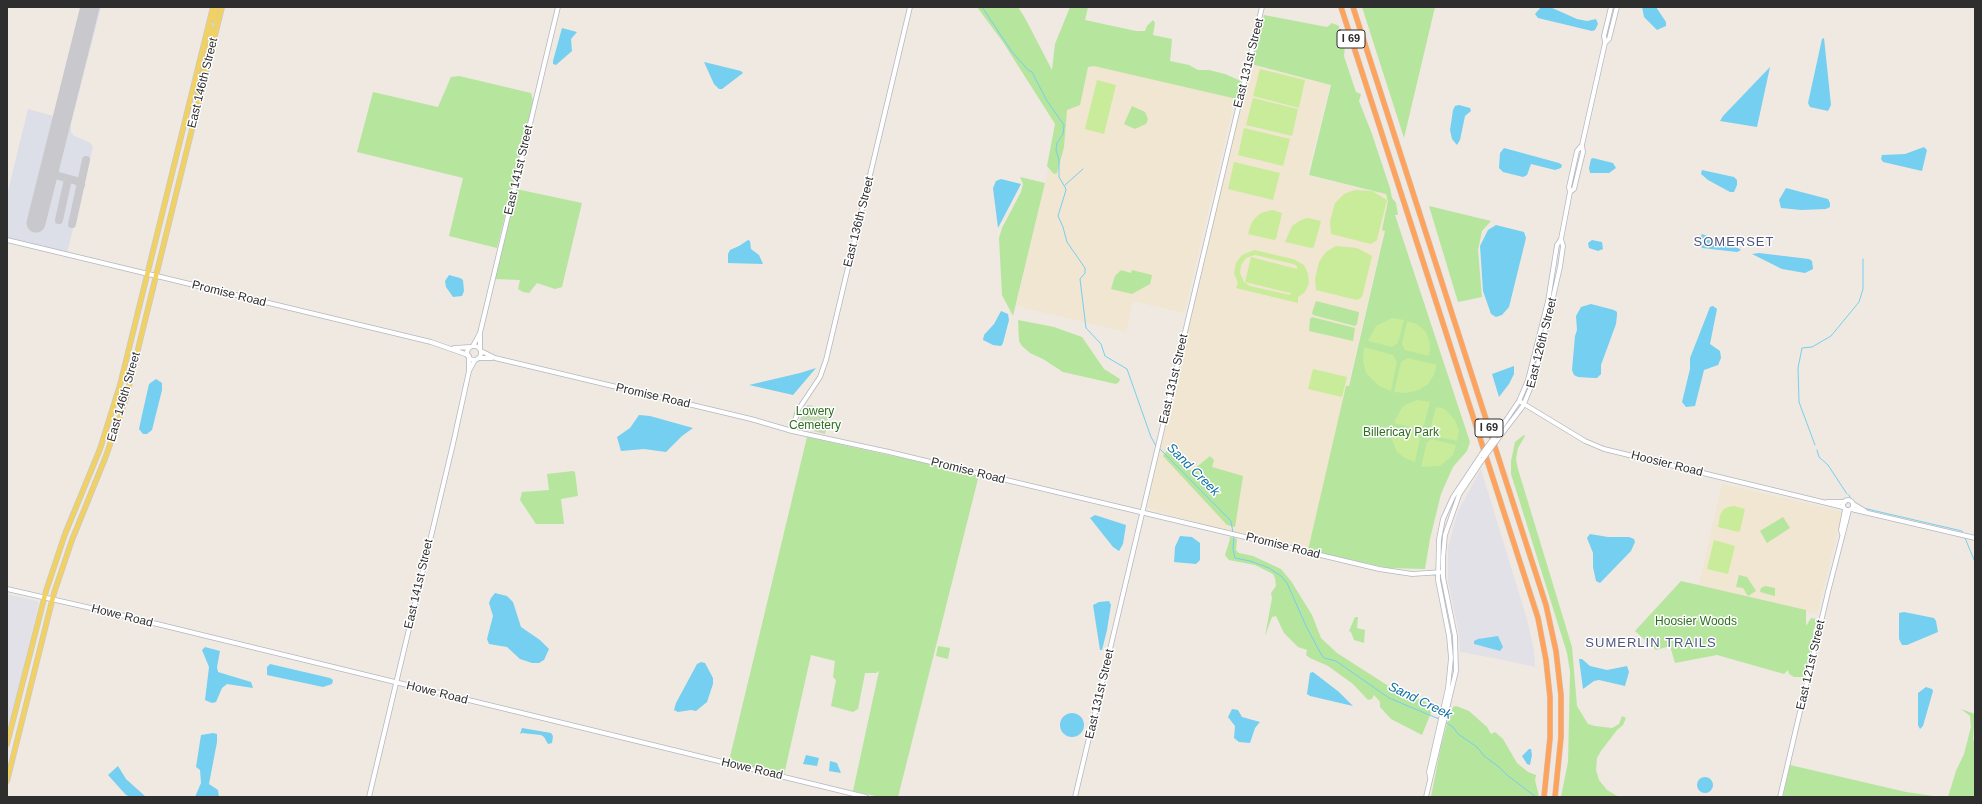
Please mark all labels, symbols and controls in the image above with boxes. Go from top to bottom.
street label: East 131st Street [1231,17,1267,109]
road number: I 69 [1337,30,1365,48]
street label: East 146th Street [185,36,221,130]
street label: East 141st Street [502,124,536,216]
street label: East 136th Street [841,175,877,269]
district label: SOMERSET [1694,234,1774,250]
street label: Promise Road [190,278,268,310]
street label: East 126th Street [1524,296,1560,390]
street label: East 131st Street [1157,333,1191,425]
street label: East 146th Street [104,350,144,444]
street label: Promise Road [614,380,692,412]
park label: Lowery Cemetery [789,405,841,433]
road number: I 69 [1475,419,1503,437]
park label: Billericay Park [1363,426,1439,440]
water label: Sand Creek [1163,440,1223,500]
street label: Hoosier Road [1630,448,1704,480]
street label: Promise Road [929,455,1007,487]
street label: Promise Road [1244,530,1322,562]
street label: East 141st Street [402,538,436,630]
street label: Howe Road [90,601,154,631]
park label: Hoosier Woods [1655,615,1737,629]
street label: East 121st Street [1794,619,1828,711]
district label: SUMERLIN TRAILS [1585,635,1717,651]
street label: East 131st Street [1083,648,1117,740]
street label: Howe Road [405,678,469,708]
water label: Sand Creek [1386,679,1454,723]
street label: Howe Road [720,755,784,783]

